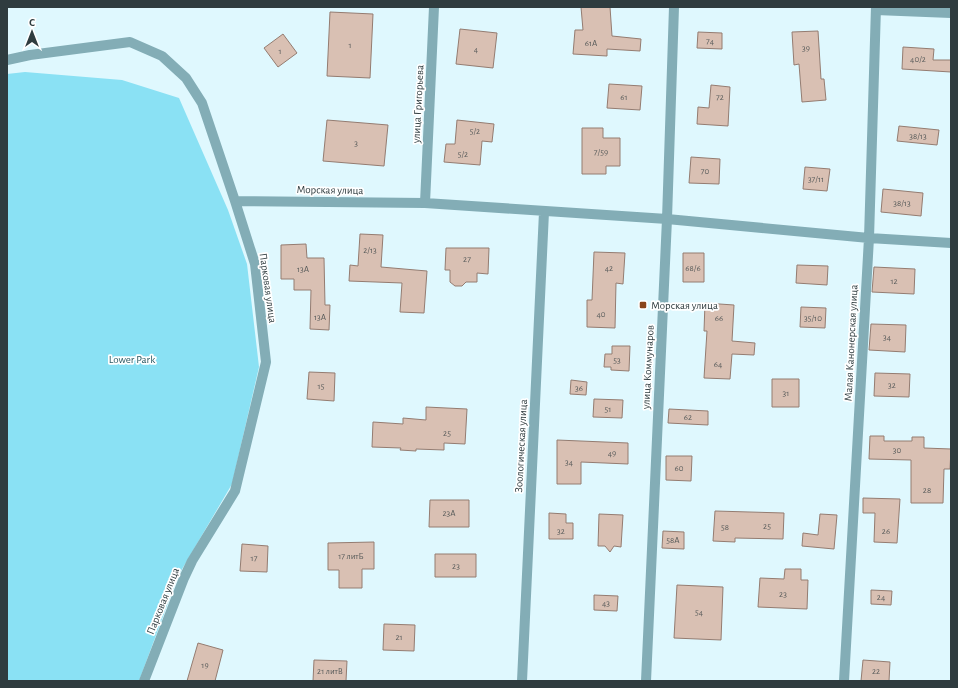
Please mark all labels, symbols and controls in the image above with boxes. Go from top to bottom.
north arrow [12,12,52,52]
text: С [29,17,35,28]
house number: 74 [706,37,715,46]
house number: 61А [585,39,598,48]
house number: 1 [348,41,352,50]
house number: 39 [802,44,810,53]
house number: 4 [474,45,479,54]
house number: 1 [278,47,282,56]
house number: 40/2 [910,55,926,64]
street label: улица Григорьева [410,65,426,144]
house number: 61 [620,93,628,102]
house number: 72 [716,93,724,102]
house number: 5/2 [470,127,480,136]
house number: 38/13 [909,132,927,141]
house number: 3 [354,139,358,148]
house number: 7/59 [594,148,608,157]
house number: 5/2 [458,150,468,159]
house number: 70 [701,167,709,176]
house number: 37/11 [808,175,824,184]
street label: Морская улица [296,184,364,196]
house number: 38/13 [893,199,911,208]
house number: 2/13 [363,246,377,255]
street label: Парковая улица [258,252,278,324]
house number: 27 [463,255,471,264]
house number: 42 [605,264,613,273]
house number: 68/6 [685,264,701,273]
house number: 13А [297,265,310,274]
house number: 12 [890,277,898,286]
street label: Малая Канонерская улица [842,284,860,402]
marker: Морская улица [638,300,648,310]
place label: Морская улица [651,300,718,311]
house number: 40 [596,310,606,319]
house number: 13А [314,313,327,322]
house number: 66 [715,314,723,323]
house number: 35/10 [804,314,822,323]
street label: улица Коммунаров [640,325,656,410]
house number: 34 [883,333,892,342]
park label: Lower Park [109,354,155,365]
house number: 53 [613,356,621,365]
house number: 64 [714,360,723,369]
house number: 32 [888,381,896,390]
house number: 15 [318,382,325,391]
house number: 36 [575,384,583,393]
house number: 31 [783,389,789,398]
street label: Зоологическая улица [513,399,529,493]
house number: 51 [605,405,611,414]
house number: 62 [684,413,692,422]
house number: 25 [443,429,451,438]
house number: 30 [893,446,901,455]
house number: 49 [608,449,616,458]
house number: 34 [565,458,574,467]
house number: 60 [675,464,684,473]
house number: 28 [923,486,931,495]
house number: 23А [442,509,456,518]
house number: 25 [763,522,771,531]
house number: 58 [721,523,729,532]
house number: 32 [557,527,565,536]
house number: 26 [882,527,890,536]
house number: 58А [666,536,680,545]
house number: 17 литБ [338,552,364,561]
house number: 17 [251,554,258,563]
house number: 23 [452,562,460,571]
street label: Парковая улица [145,566,181,636]
house number: 23 [779,590,787,599]
house number: 24 [877,593,886,602]
house number: 43 [602,599,610,608]
house number: 54 [695,608,704,617]
house number: 21 [395,633,403,642]
house number: 19 [201,661,209,670]
house number: 21 литВ [317,667,343,676]
house number: 22 [872,667,880,676]

